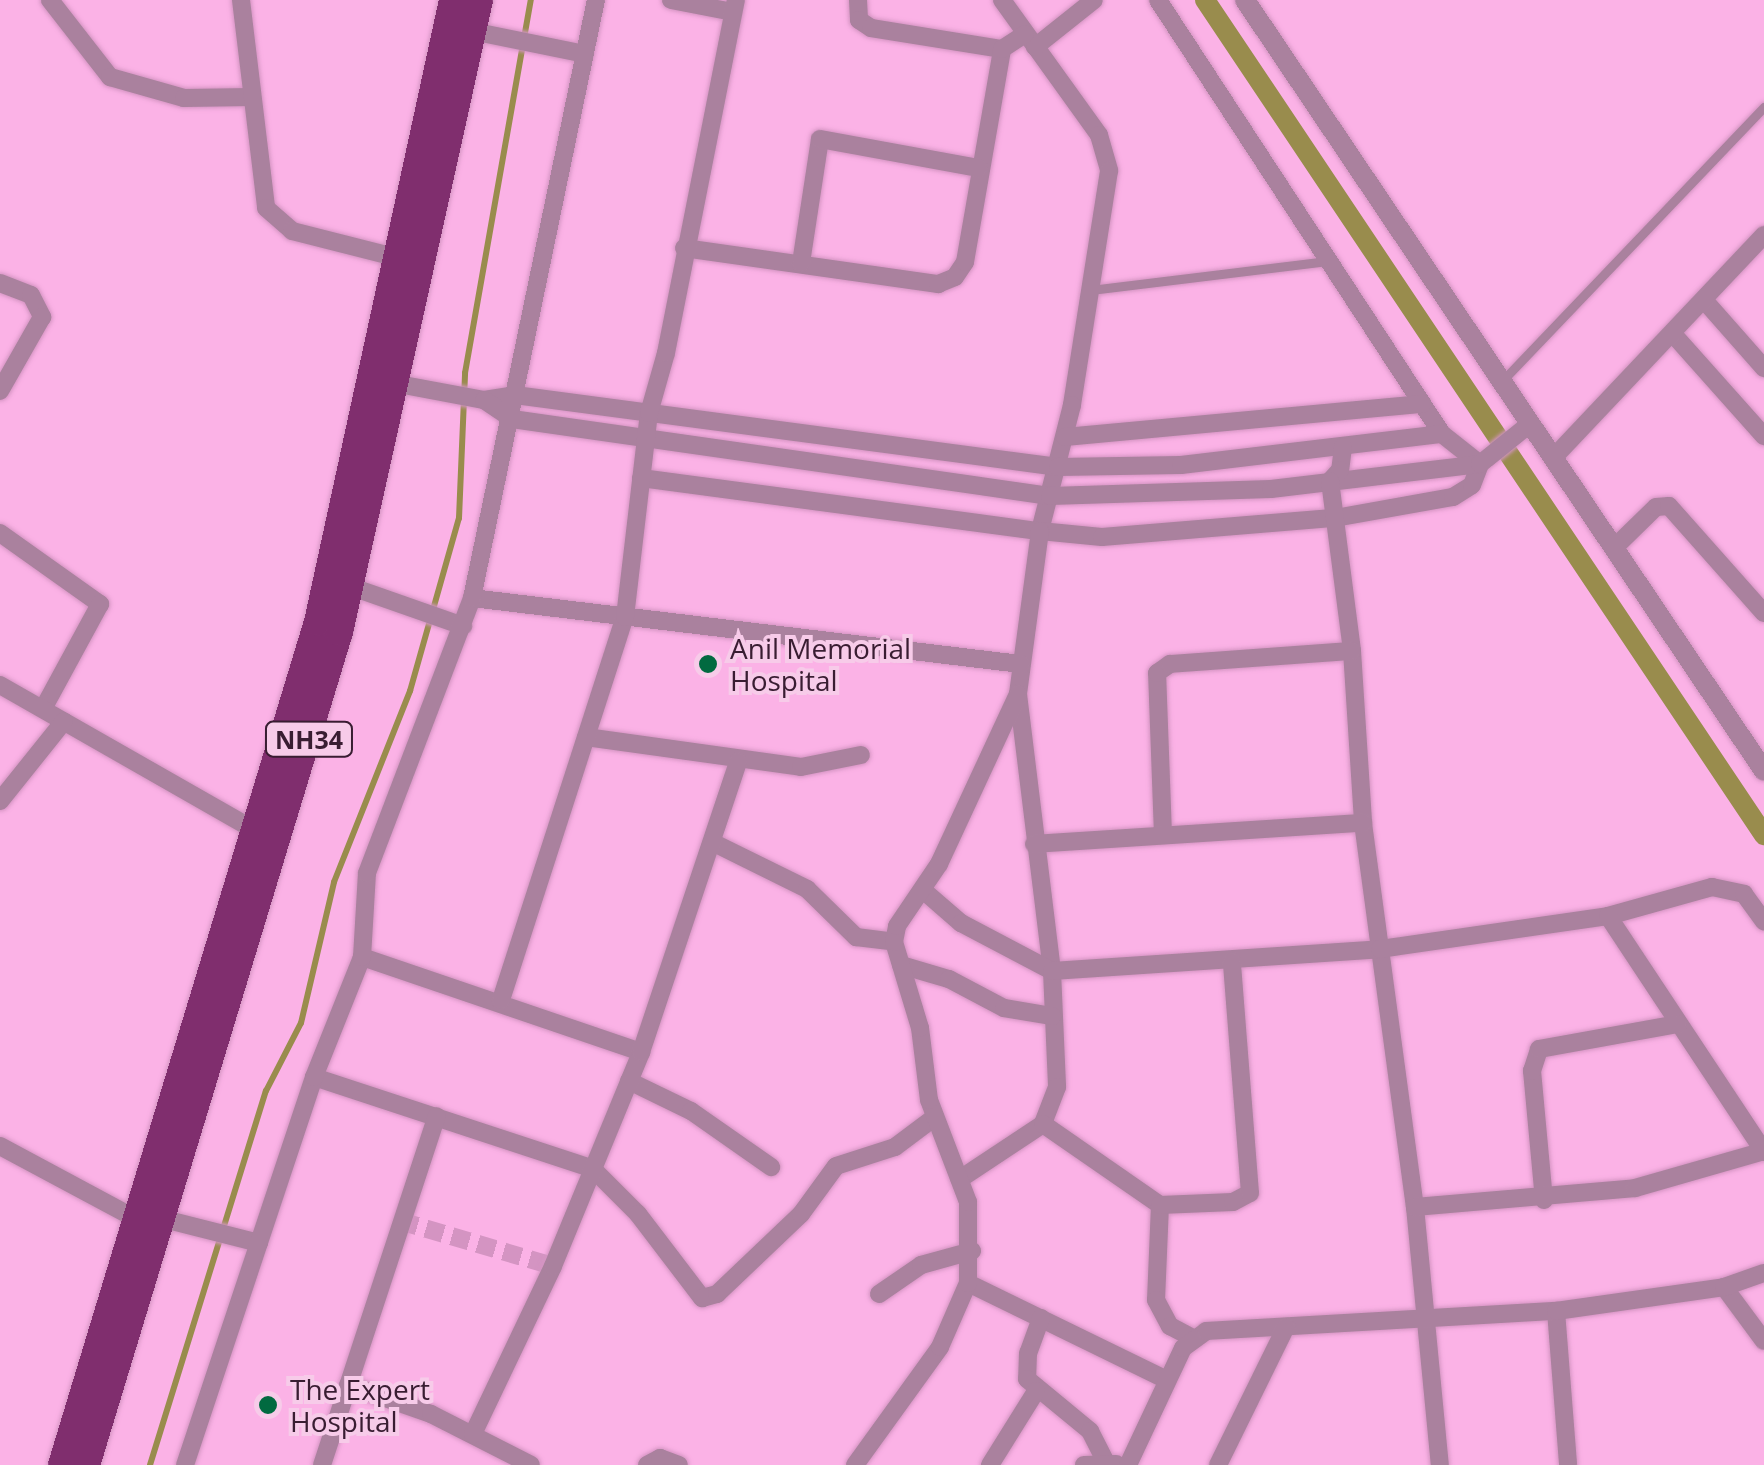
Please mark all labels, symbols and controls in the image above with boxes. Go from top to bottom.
place label: Anil Memorial Hospital [730,631,911,697]
marker: Anil Memorial Hospital [695,651,721,677]
road number: NH34 [264,719,354,759]
place label: The Expert Hospital [290,1372,430,1438]
marker: The Expert Hospital [255,1392,281,1418]

